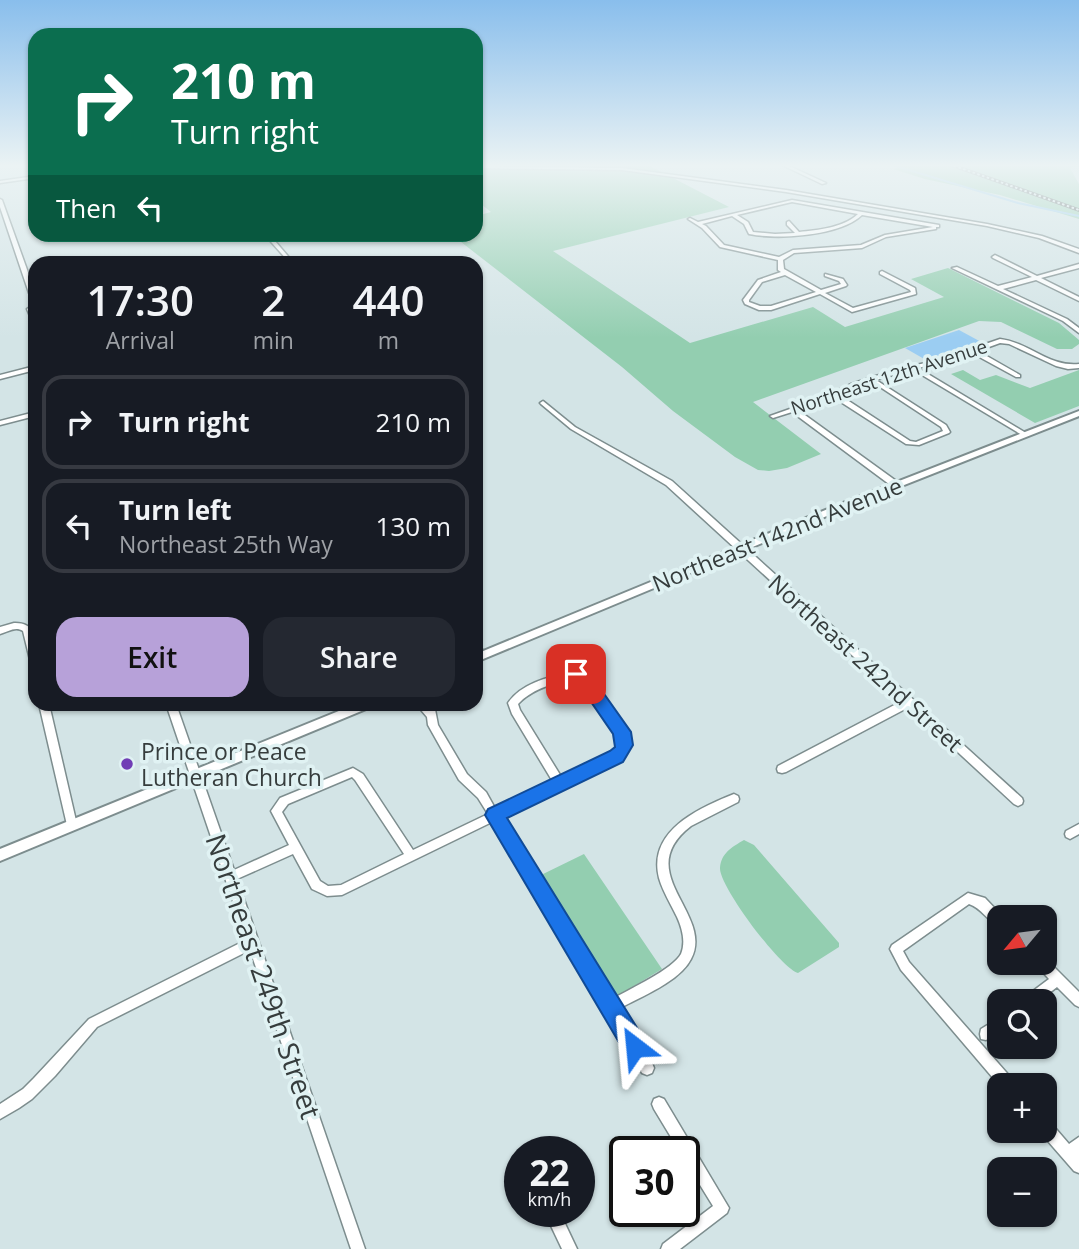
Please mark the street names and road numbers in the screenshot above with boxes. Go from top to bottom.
street label: Northeast 12th Avenue [787,333,991,421]
street label: Northeast 142nd Avenue [647,469,907,599]
street label: Northeast 242nd Street [762,567,970,759]
street label: Northeast 249th Street [197,828,331,1124]

